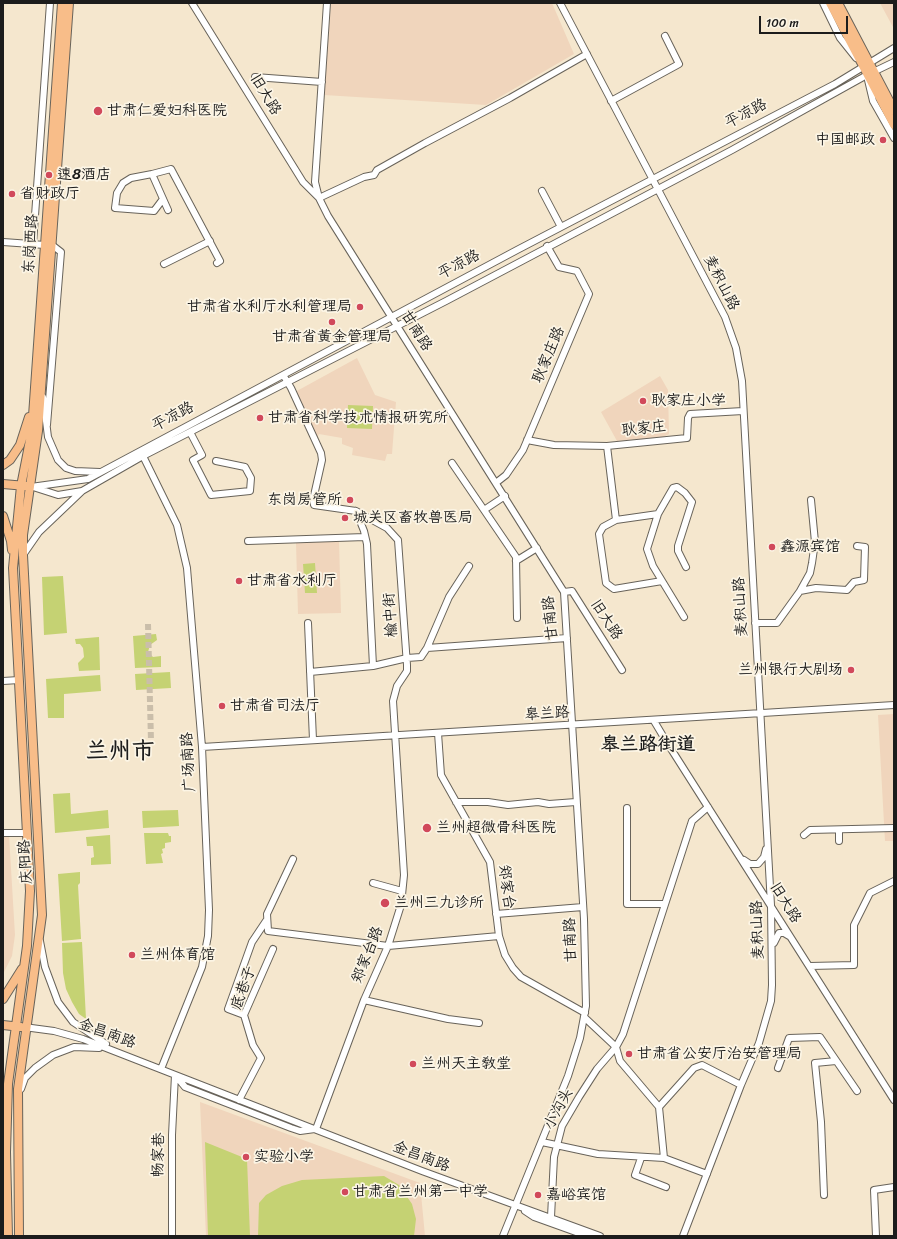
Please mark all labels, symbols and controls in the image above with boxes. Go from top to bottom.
scale bar [761,8,850,34]
text: 100 m [766,12,799,34]
street label: 旧大路 [246,71,284,119]
street label: 平凉路 [722,95,770,133]
place label: 甘肃仁爱妇科医院 [107,102,227,120]
marker: 甘肃仁爱妇科医院 [92,105,104,117]
place label: 中国邮政 [815,131,875,149]
marker: 中国邮政 [878,135,888,145]
place label: 速8酒店 [57,166,111,184]
marker: 速8酒店 [44,170,54,180]
place label: 省财政厅 [20,185,80,203]
marker: 省财政厅 [7,189,17,199]
street label: 东岗西路 [20,213,42,275]
street label: 平凉路 [435,246,483,284]
street label: 麦积山路 [699,252,743,314]
place label: 甘肃省水利厅水利管理局 [187,298,352,316]
marker: 甘肃省水利厅水利管理局 [355,302,365,312]
street label: 甘南路 [396,307,436,355]
marker: 甘肃省黄金管理局 [327,317,337,327]
street label: 耿家庄路 [529,324,569,386]
place label: 甘肃省黄金管理局 [272,328,392,346]
place label: 耿家庄小学 [651,392,726,410]
marker: 耿家庄小学 [638,396,648,406]
street label: 平凉路 [149,398,197,436]
place label: 甘肃省科学技术情报研究所 [268,409,448,427]
marker: 甘肃省科学技术情报研究所 [255,413,265,423]
street label: 耿家庄 [621,418,667,440]
place label: 东岗房管所 [267,491,342,509]
marker: 东岗房管所 [345,495,355,505]
place label: 城关区畜牧兽医局 [353,509,473,527]
marker: 城关区畜牧兽医局 [340,513,350,523]
place label: 鑫源宾馆 [780,538,840,556]
marker: 鑫源宾馆 [767,542,777,552]
place label: 甘肃省水利厅 [247,572,337,590]
marker: 甘肃省水利厅 [234,576,244,586]
street label: 麦积山路 [730,577,752,637]
street label: 榆中街 [380,592,402,638]
street label: 甘南路 [540,595,562,641]
street label: 旧大路 [586,596,626,644]
place label: 兰州银行大剧场 [738,661,843,679]
marker: 兰州银行大剧场 [846,665,856,675]
place label: 甘肃省司法厅 [230,697,320,715]
marker: 甘肃省司法厅 [217,701,227,711]
street label: 皋兰路 [524,704,570,724]
street label: 广场南路 [178,732,200,792]
district label: 皋兰路街道 [601,734,695,756]
district label: 兰州市 [86,738,154,766]
place label: 兰州超微骨科医院 [436,819,556,837]
marker: 兰州超微骨科医院 [421,822,433,834]
street label: 庆阳路 [16,839,36,885]
street label: 郑家台 [494,863,518,911]
street label: 旧大路 [765,879,805,927]
place label: 兰州三九诊所 [394,894,484,912]
marker: 兰州三九诊所 [379,897,391,909]
street label: 麦积山路 [748,900,768,960]
street label: 甘南路 [561,917,581,963]
street label: 郑家台路 [348,924,388,986]
place label: 兰州体育馆 [140,946,215,964]
marker: 兰州体育馆 [127,950,137,960]
street label: 底巷子 [228,964,260,1012]
street label: 金昌南路 [76,1015,138,1053]
place label: 甘肃省公安厅治安管理局 [637,1045,802,1063]
marker: 甘肃省公安厅治安管理局 [624,1049,634,1059]
place label: 兰州天主教堂 [421,1055,511,1073]
marker: 兰州天主教堂 [408,1059,418,1069]
street label: 小沟头 [540,1085,578,1133]
street label: 畅家巷 [150,1132,168,1178]
street label: 金昌南路 [390,1138,452,1176]
place label: 实验小学 [254,1148,314,1166]
marker: 实验小学 [241,1152,251,1162]
place label: 甘肃省兰州第一中学 [353,1183,488,1201]
place label: 嘉峪宾馆 [546,1186,606,1204]
marker: 甘肃省兰州第一中学 [340,1187,350,1197]
marker: 嘉峪宾馆 [533,1190,543,1200]

